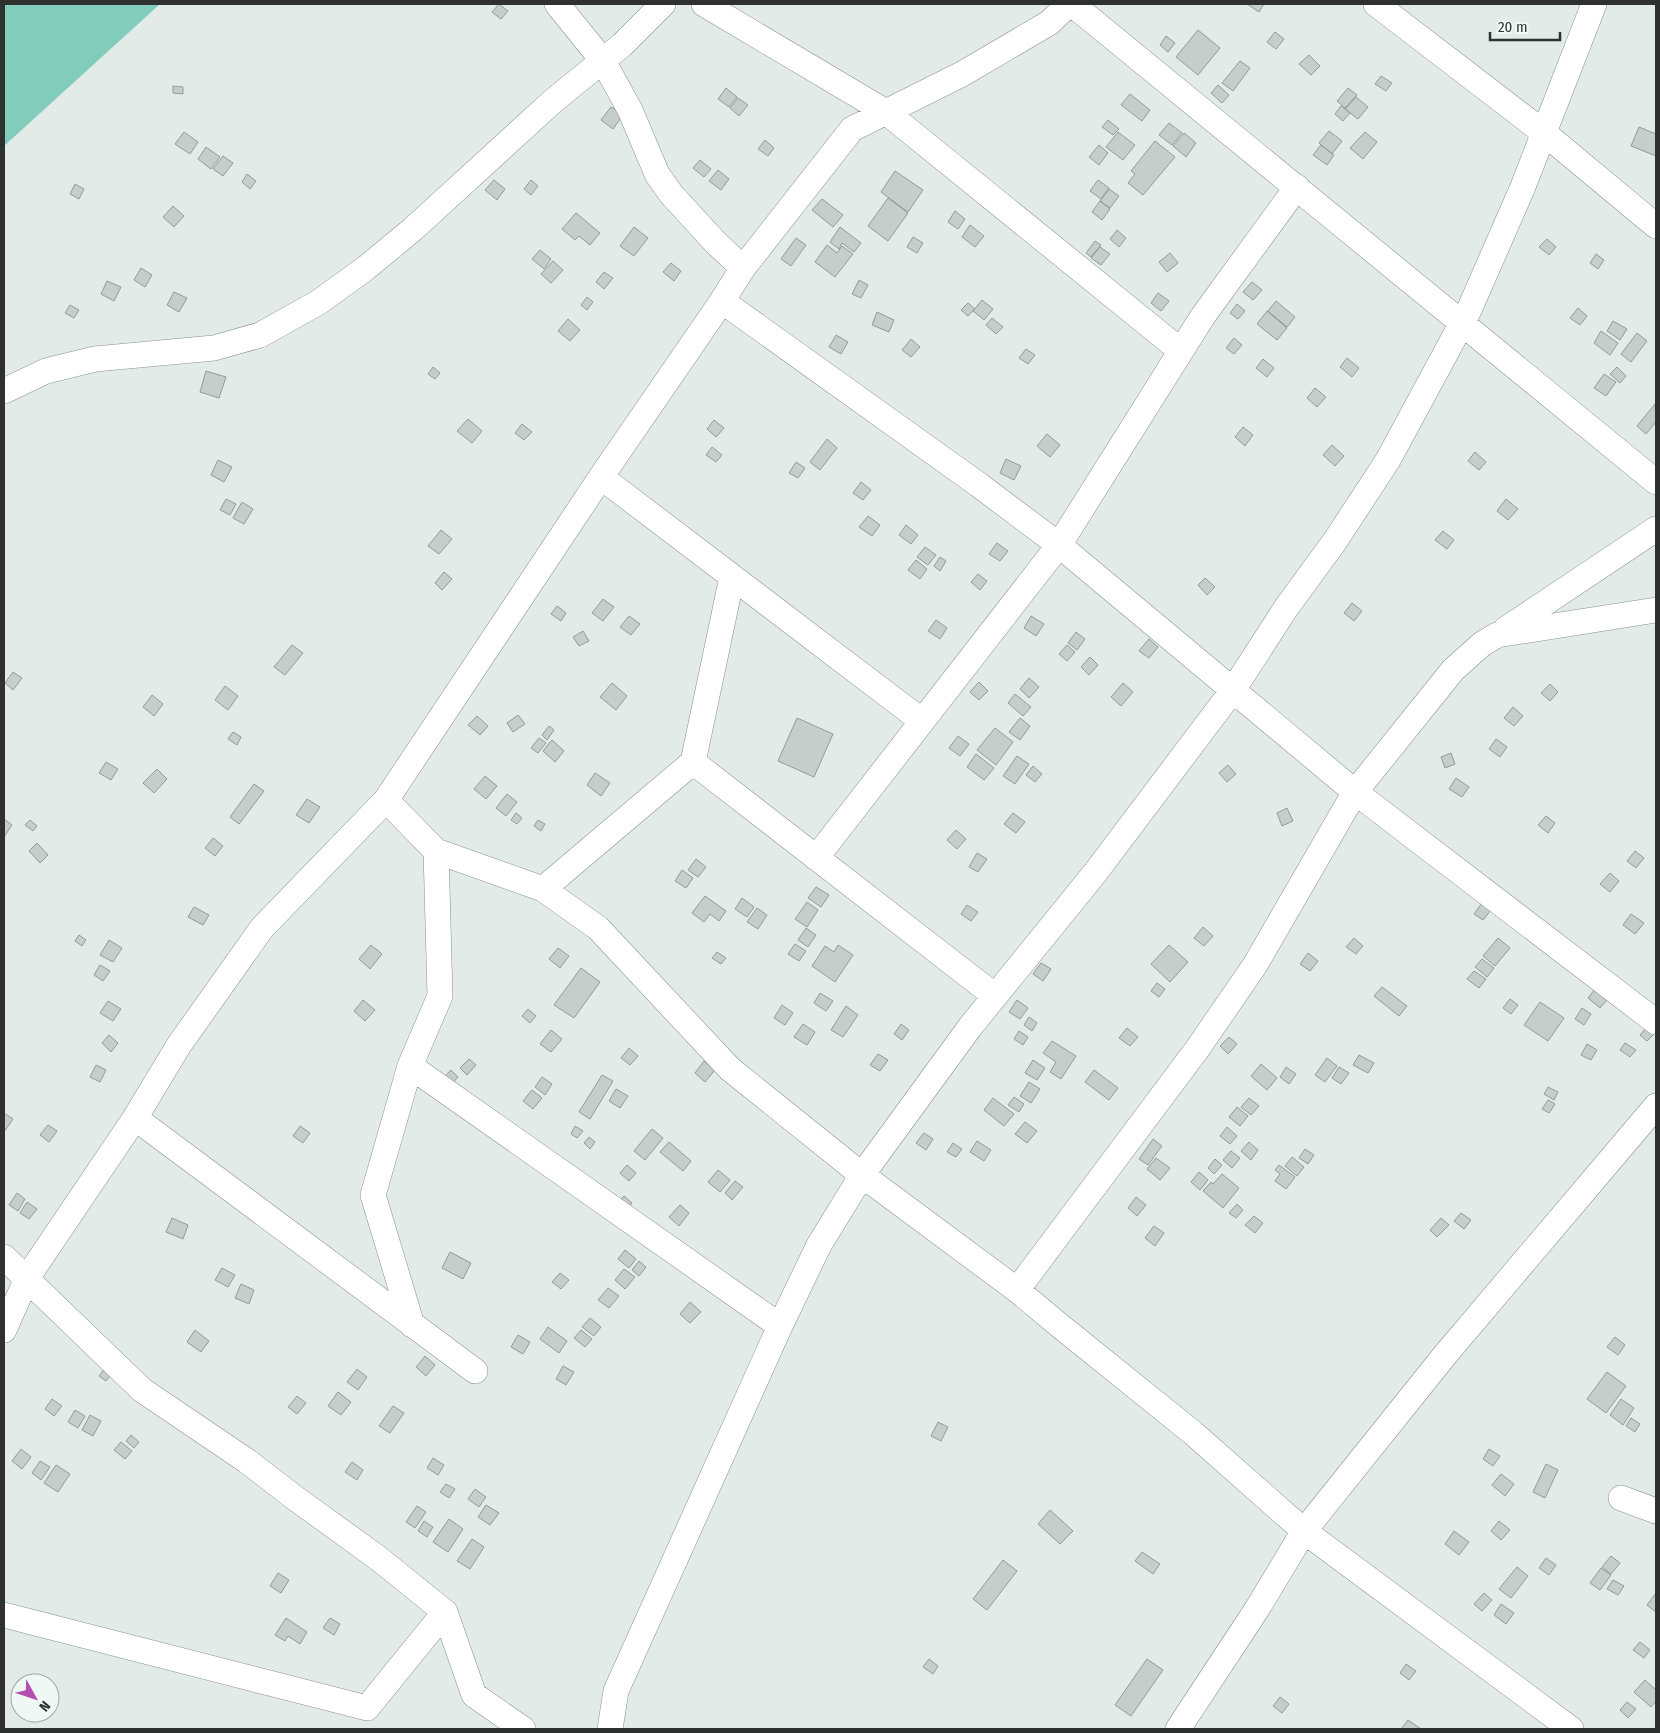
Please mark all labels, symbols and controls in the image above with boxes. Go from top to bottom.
scale bar [1490,10,1560,42]
text: 20 m [1498,18,1528,36]
north arrow [10,1673,60,1723]
text: N [35,1697,54,1715]

